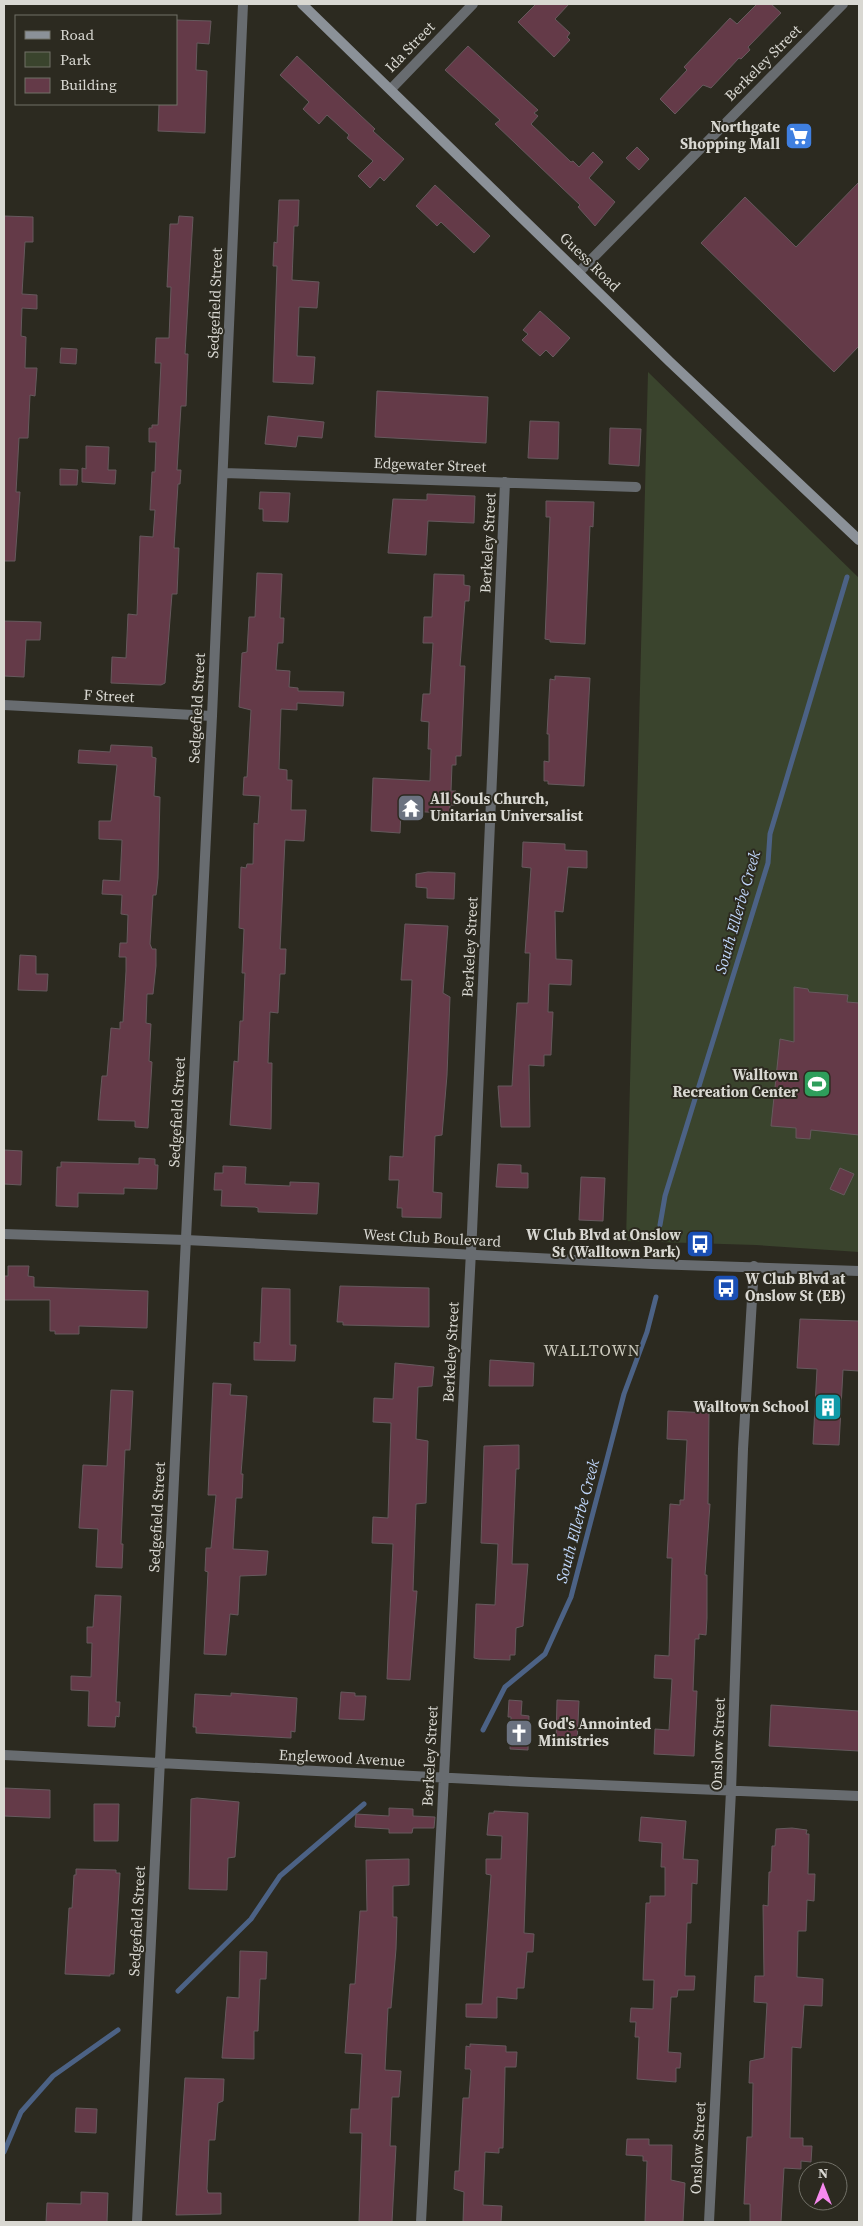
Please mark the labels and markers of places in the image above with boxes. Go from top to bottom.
place label: Northgate Shopping Mall [680,116,780,154]
supermarket icon: Northgate Shopping Mall [784,121,814,151]
place label: All Souls Church, Unitarian Universalist [430,788,584,826]
temple icon: All Souls Church, Unitarian Universalist [396,793,426,823]
place label: Walltown Recreation Center [673,1064,798,1102]
sports icon: Walltown Recreation Center [802,1069,832,1099]
place label: W Club Blvd at Onslow St (Walltown Park) [526,1224,681,1262]
bus stop icon: W Club Blvd at Onslow St (Walltown Park) [685,1229,715,1259]
place label: W Club Blvd at Onslow St (EB) [745,1268,846,1306]
bus stop icon: W Club Blvd at Onslow St (EB) [711,1273,741,1303]
building icon: Walltown School [813,1392,843,1422]
place label: Walltown School [693,1396,809,1417]
place label: God's Annointed Ministries [538,1713,651,1751]
church icon: God's Annointed Ministries [504,1718,534,1748]

